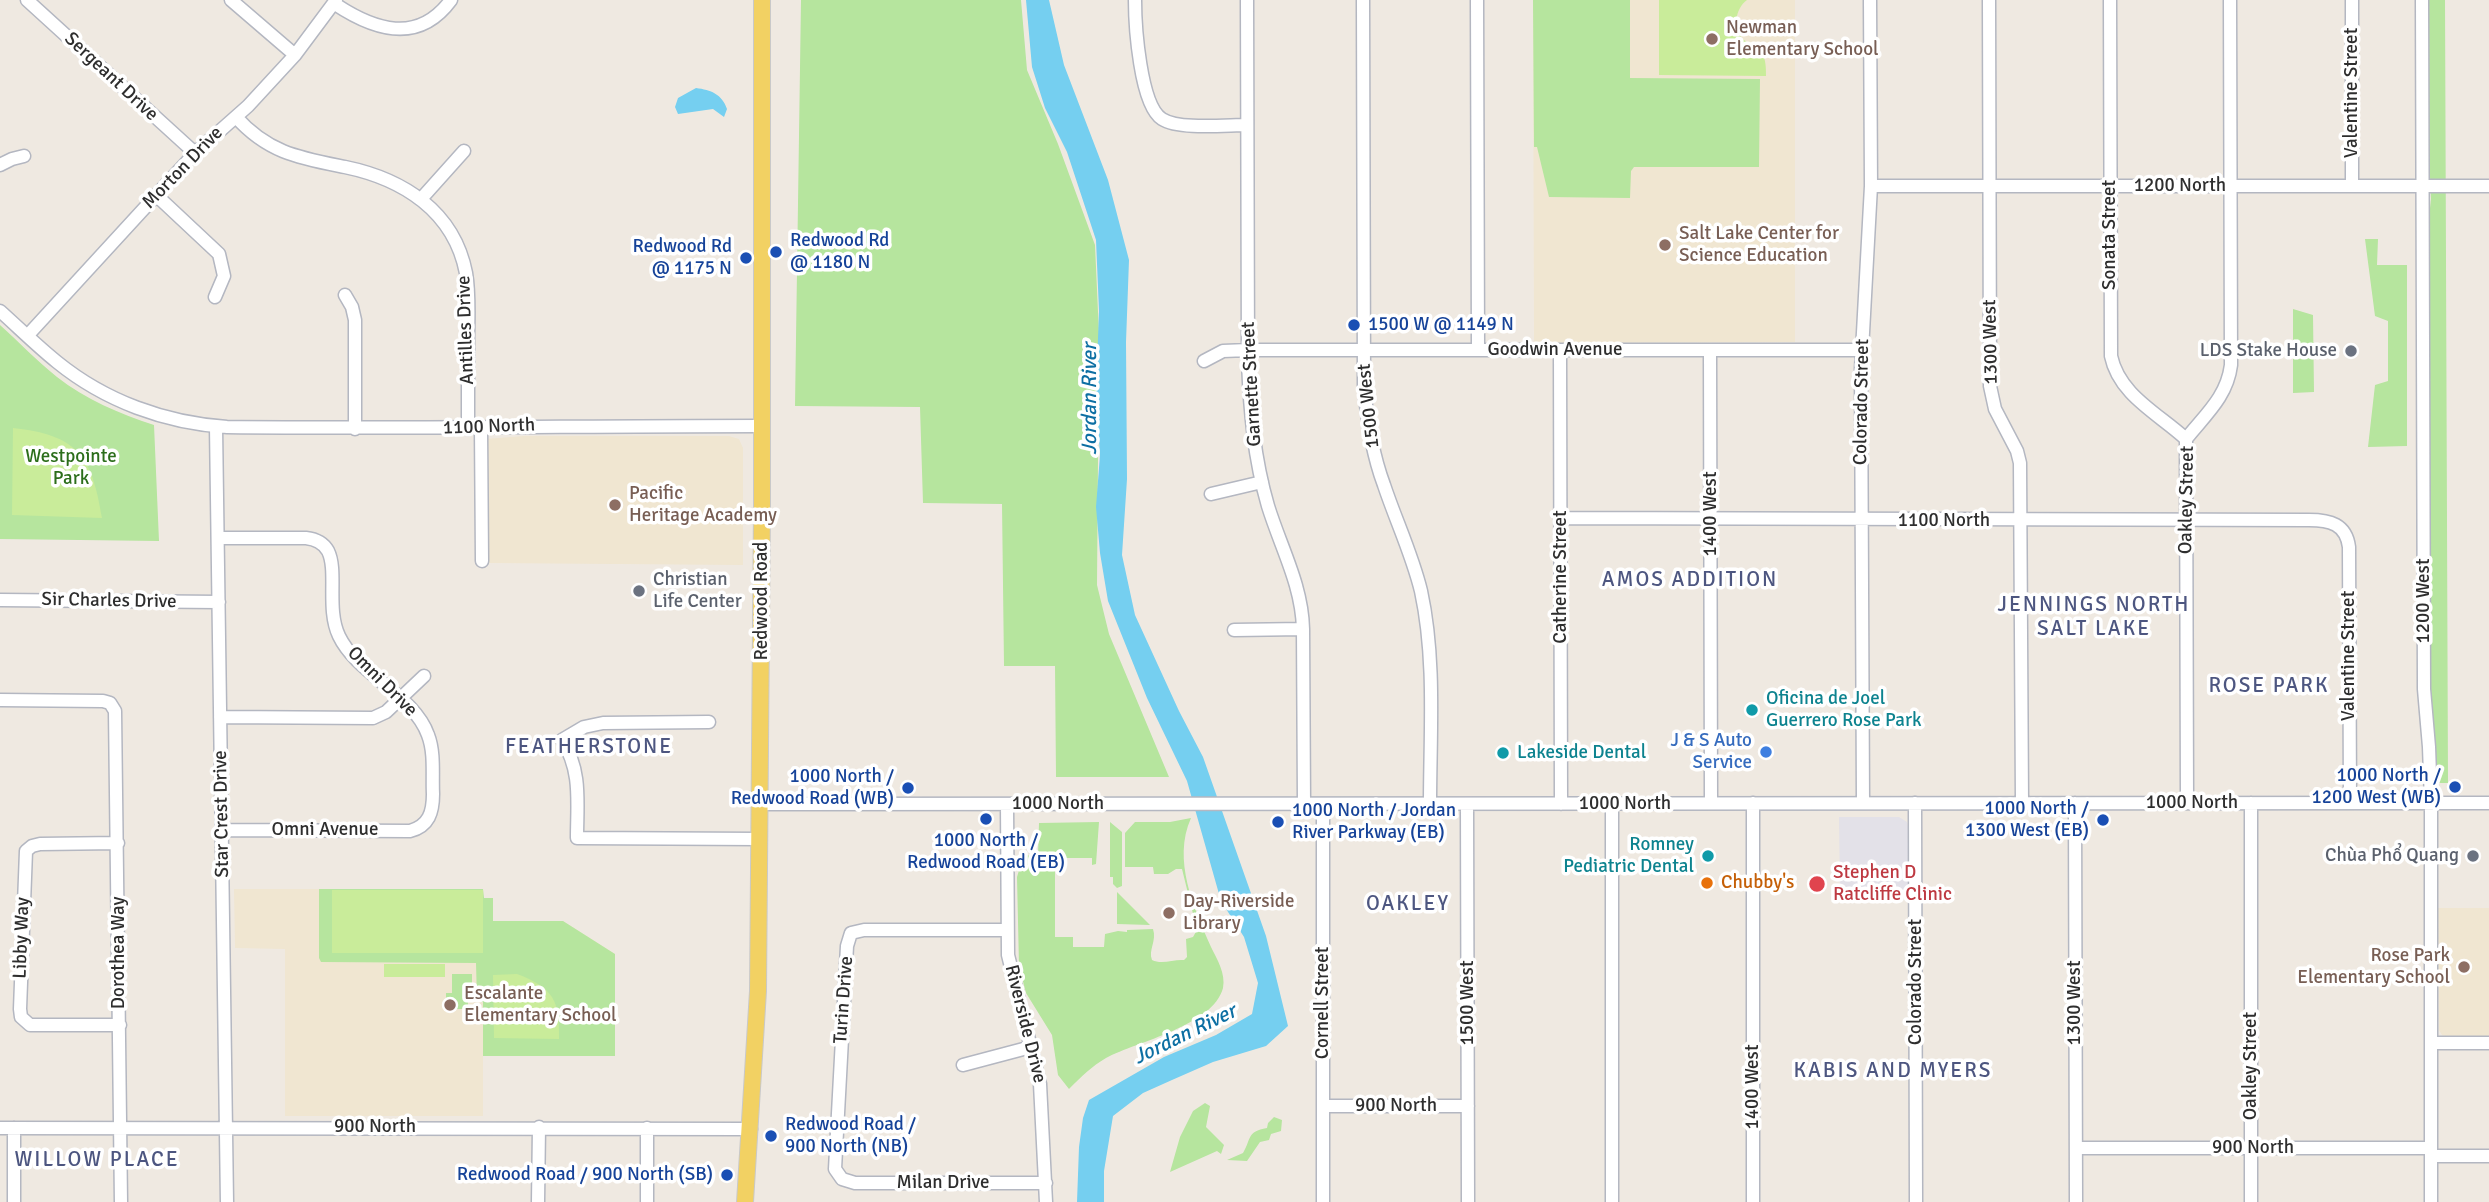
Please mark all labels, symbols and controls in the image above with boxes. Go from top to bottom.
place label: Newman Elementary School [1726,17,1879,61]
street label: Sergeant Drive [59,28,163,126]
street label: Valentine Street [2341,28,2363,158]
marker: Newman Elementary School [1704,31,1720,47]
street label: Morton Drive [138,122,228,214]
street label: 1200 North [2134,175,2226,197]
street label: Sonata Street [2099,180,2121,290]
place label: Salt Lake Center for Science Education [1679,223,1839,267]
place label: Redwood Rd @ 1180 N [790,230,889,274]
place label: Redwood Rd @ 1175 N [633,236,732,280]
marker: Salt Lake Center for Science Education [1657,237,1673,253]
marker: Redwood Rd @ 1180 N [768,244,784,260]
marker: Redwood Rd @ 1175 N [738,250,754,266]
street label: Antilles Drive [453,275,479,385]
street label: 1300 West [1979,299,2003,385]
place label: 1500 W @ 1149 N [1368,314,1514,336]
marker: 1500 W @ 1149 N [1346,317,1362,333]
street label: Garnette Street [1237,321,1267,447]
street label: Goodwin Avenue [1487,339,1623,361]
street label: Colorado Street [1849,339,1875,465]
place label: LDS Stake House [2200,340,2337,362]
water label: Jordan River [1077,343,1103,455]
marker: LDS Stake House [2343,343,2359,359]
street label: 1500 West [1353,362,1385,450]
street label: 1100 North [442,414,536,440]
park label: Westpointe Park [25,446,117,490]
street label: Oakley Street [2175,446,2199,554]
street label: 1400 West [1700,471,1722,557]
place label: Pacific Heritage Academy [629,483,777,527]
marker: Pacific Heritage Academy [607,497,623,513]
street label: Catherine Street [1550,510,1572,644]
street label: 1100 North [1898,510,1990,532]
street label: Redwood Road [751,542,773,660]
street label: 1200 West [2413,558,2435,644]
district label: AMOS ADDITION [1603,567,1777,593]
place label: Christian Life Center [653,569,742,613]
marker: Christian Life Center [631,583,647,599]
street label: Sir Charles Drive [41,588,177,614]
street label: Valentine Street [2338,591,2360,721]
district label: JENNINGS NORTH SALT LAKE [1999,592,2189,642]
street label: Omni Drive [342,642,422,722]
district label: ROSE PARK [2210,673,2328,699]
place label: Oficina de Joel Guerrero Rose Park [1766,688,1921,732]
marker: Oficina de Joel Guerrero Rose Park [1744,702,1760,718]
place label: J & S Auto Service [1670,730,1752,774]
district label: FEATHERSTONE [506,734,672,760]
place label: Lakeside Dental [1517,742,1646,764]
marker: J & S Auto Service [1758,744,1774,760]
marker: Lakeside Dental [1495,745,1511,761]
street label: Star Crest Drive [209,750,235,878]
place label: 1000 North / 1200 West (WB) [2311,765,2441,809]
place label: 1000 North / Redwood Road (WB) [731,766,894,810]
marker: 1000 North / 1200 West (WB) [2447,779,2463,795]
marker: 1000 North / Redwood Road (WB) [900,780,916,796]
street label: 1000 North [2146,792,2238,814]
street label: 1000 North [1012,793,1104,815]
street label: 1000 North [1579,793,1671,815]
place label: 1000 North / 1300 West (EB) [1965,798,2089,842]
place label: 1000 North / Jordan River Parkway (EB) [1292,800,1456,844]
marker: 1000 North / Redwood Road (EB) [978,811,994,827]
marker: 1000 North / 1300 West (EB) [2095,812,2111,828]
marker: 1000 North / Jordan River Parkway (EB) [1270,814,1286,830]
street label: Omni Avenue [272,819,378,841]
place label: 1000 North / Redwood Road (EB) [907,830,1065,874]
place label: Romney Pediatric Dental [1563,834,1694,878]
place label: Chùa Phổ Quang [2325,845,2459,867]
marker: Romney Pediatric Dental [1700,848,1716,864]
marker: Chùa Phổ Quang [2465,848,2481,864]
place label: Stephen D Ratcliffe Clinic [1833,862,1952,906]
place label: Chubby's [1721,872,1794,894]
marker: Stephen D Ratcliffe Clinic [1807,874,1827,894]
marker: Chubby's [1699,875,1715,891]
place label: Day-Riverside Library [1183,891,1294,935]
district label: OAKLEY [1367,891,1449,917]
street label: Libby Way [9,897,35,979]
street label: Dorothea Way [108,897,130,1009]
marker: Day-Riverside Library [1161,905,1177,921]
street label: Colorado Street [1905,919,1927,1045]
place label: Rose Park Elementary School [2297,945,2450,989]
street label: Cornell Street [1312,947,1334,1059]
street label: Turin Drive [830,955,858,1045]
marker: Rose Park Elementary School [2456,959,2472,975]
street label: 1500 West [1457,960,1479,1046]
street label: 1300 West [2064,960,2086,1046]
street label: Riverside Drive [999,963,1051,1085]
place label: Escalante Elementary School [464,983,617,1027]
marker: Escalante Elementary School [442,997,458,1013]
water label: Jordan River [1129,999,1241,1071]
street label: Oakley Street [2240,1012,2262,1120]
street label: 1400 West [1742,1044,1764,1130]
district label: KABIS AND MYERS [1795,1058,1991,1084]
street label: 900 North [1355,1095,1437,1117]
place label: Redwood Road / 900 North (NB) [785,1114,916,1158]
street label: 900 North [334,1116,416,1138]
marker: Redwood Road / 900 North (NB) [763,1128,779,1144]
street label: 900 North [2212,1137,2294,1159]
district label: WILLOW PLACE [16,1147,178,1173]
place label: Redwood Road / 900 North (SB) [457,1164,713,1186]
marker: Redwood Road / 900 North (SB) [719,1167,735,1183]
street label: Milan Drive [897,1172,989,1194]

